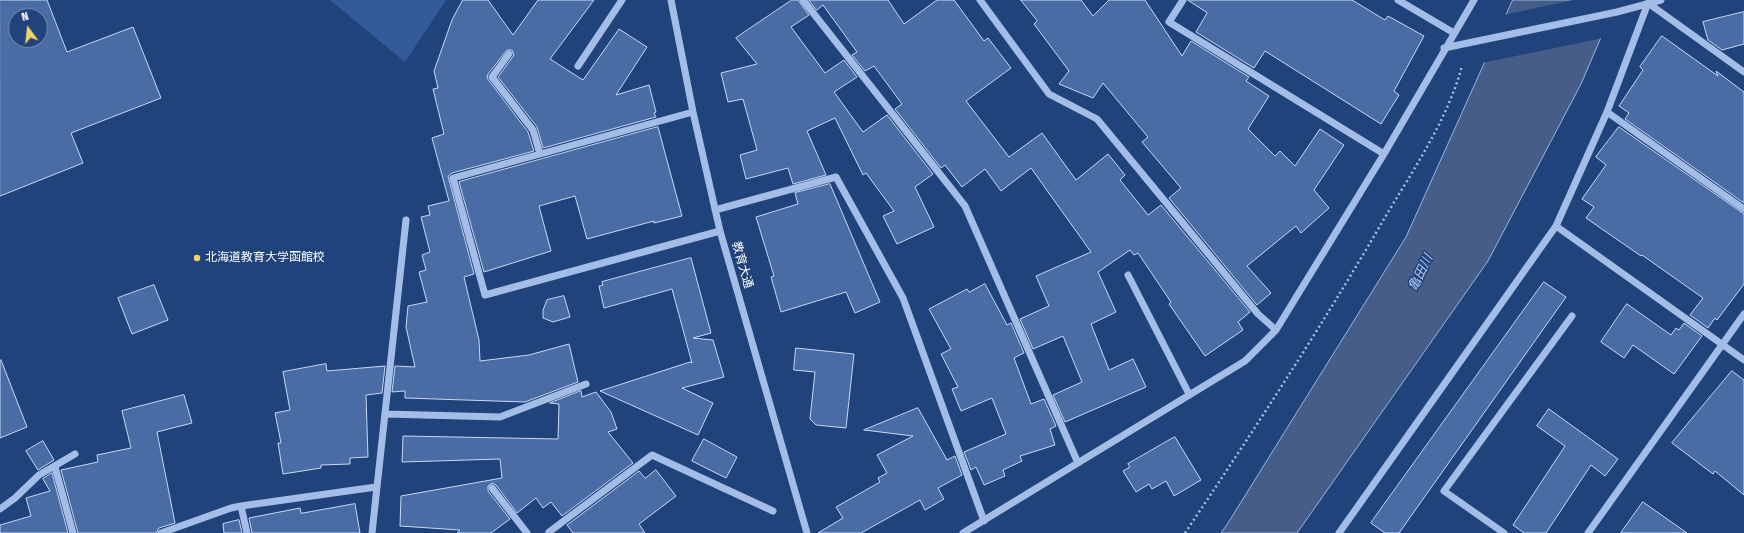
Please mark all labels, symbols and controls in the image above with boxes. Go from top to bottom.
north arrow [8,8,48,48]
text: N [20,10,30,24]
street label: 教育大通 [728,240,756,290]
place label: 北海道教育大学函館校 [205,251,325,265]
water label: 亀田川 [1405,252,1437,294]
marker: 北海道教育大学函館校 [192,253,202,263]

